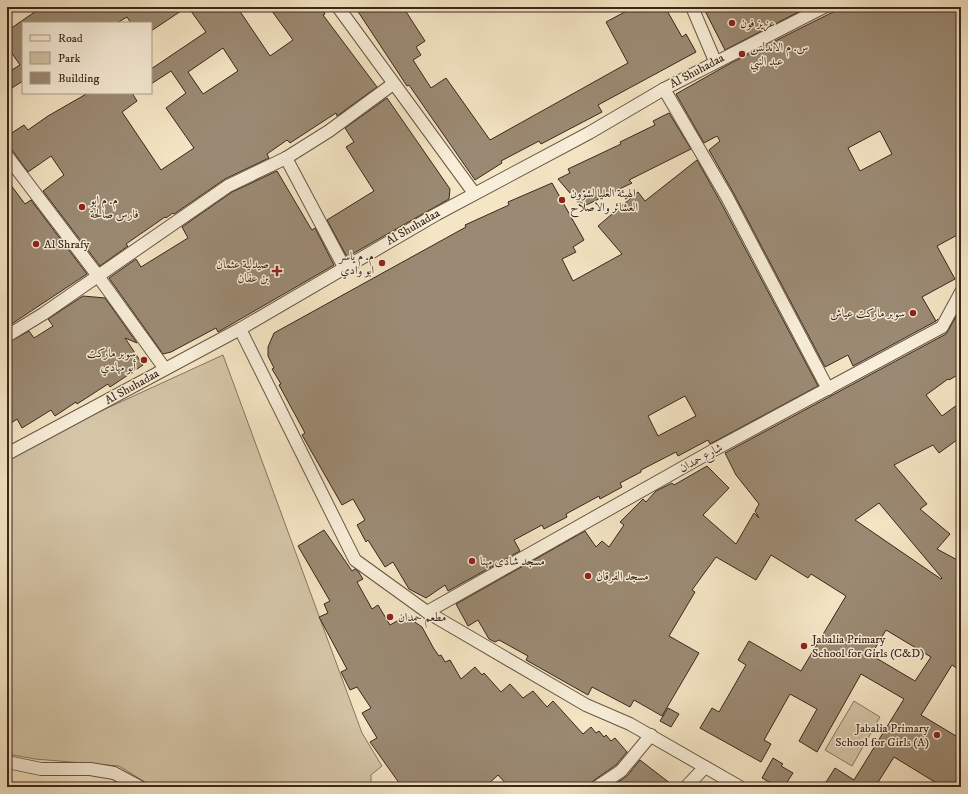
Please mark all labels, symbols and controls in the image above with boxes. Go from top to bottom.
place label: عزيز فون [740,16,776,32]
marker: عزيز فون [727,18,737,28]
legend [22,22,152,94]
text: Road [58,31,83,46]
place label: س. م الاندلس عبد النبي [750,40,809,73]
marker: س. م الاندلس عبد النبي [737,49,747,59]
street label: Al Shuhadaa [667,50,728,92]
text: Park [58,51,80,66]
text: Building [58,71,99,86]
place label: الهيئة العليا لشؤون العشائر والاصلاح [570,186,638,218]
place label: م. م ابو فارس صالحة [89,193,139,222]
marker: الهيئة العليا لشؤون العشائر والاصلاح [557,195,567,205]
marker: م. م ابو فارس صالحة [77,202,87,212]
street label: Al Shuhadaa [383,205,443,248]
place label: Al Shrafy [44,237,90,252]
marker: Al Shrafy [31,239,41,249]
place label: م. م ياسر ابو وادي [337,249,374,280]
place label: صيدلية عثمان بن عفان [216,257,270,286]
marker: م. م ياسر ابو وادي [377,258,387,268]
marker: صيدلية عثمان بن عفان [272,266,282,276]
place label: سوبر ماركت عياش [830,306,905,321]
marker: سوبر ماركت عياش [908,308,918,318]
place label: سوبر ماركت أبو مهادي [87,346,136,377]
marker: سوبر ماركت أبو مهادي [139,355,149,365]
street label: Al Shuhadaa [102,366,163,408]
street label: شارع حمدان [677,440,727,479]
place label: مسجد شادى مهنا [480,554,545,569]
marker: مسجد شادى مهنا [467,556,477,566]
place label: مسجد الفرقان [596,569,649,584]
marker: مسجد الفرقان [583,571,593,581]
place label: مطعم حمدان [398,610,446,628]
marker: مطعم حمدان [385,612,395,622]
place label: Jabalia Primary School for Girls (C&D) [811,632,924,661]
marker: Jabalia Primary School for Girls (C&D) [799,641,809,651]
place label: Jabalia Primary School for Girls (A) [835,721,929,750]
marker: Jabalia Primary School for Girls (A) [932,730,942,740]

